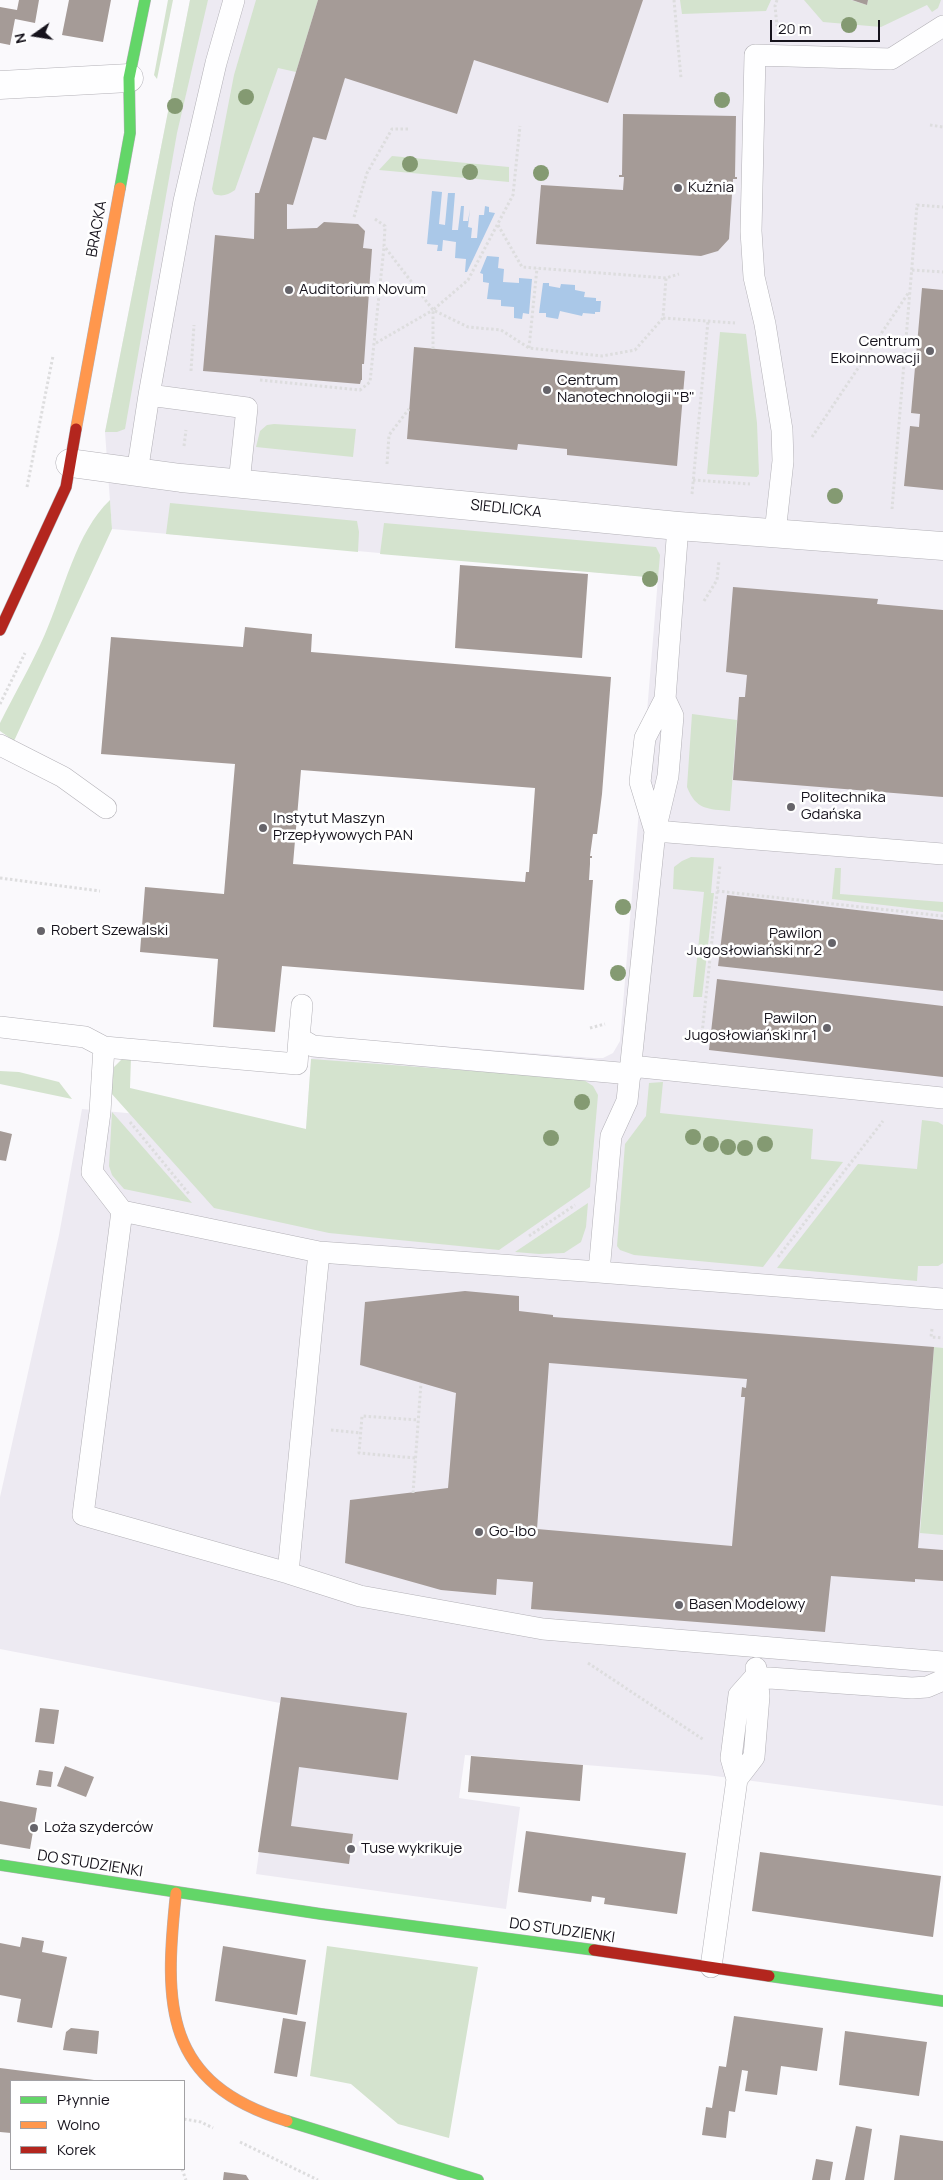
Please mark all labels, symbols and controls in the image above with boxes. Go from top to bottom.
north arrow [10,10,60,60]
scale bar [773,10,883,42]
text: 20 m [778,18,811,39]
text: N [10,31,30,46]
place label: Kuźnia [688,179,734,197]
marker: Kuźnia [672,182,684,194]
street label: BRACKA [83,199,111,259]
place label: Auditorium Novum [299,281,426,299]
marker: Auditorium Novum [283,284,295,296]
place label: Centrum Ekoinnowacji [830,333,920,368]
marker: Centrum Ekoinnowacji [924,345,936,357]
place label: Centrum Nanotechnologii "B" [557,372,695,407]
marker: Centrum Nanotechnologii "B" [541,384,553,396]
street label: SIEDLICKA [469,496,543,522]
place label: Politechnika Gdańska [801,789,886,824]
marker: Politechnika Gdańska [785,801,797,813]
place label: Instytut Maszyn Przepływowych PAN [273,810,413,845]
marker: Instytut Maszyn Przepływowych PAN [257,822,269,834]
place label: Robert Szewalski [51,922,168,940]
marker: Robert Szewalski [35,925,47,937]
place label: Pawilon Jugosłowiański nr 2 [687,925,822,960]
marker: Pawilon Jugosłowiański nr 2 [826,937,838,949]
place label: Pawilon Jugosłowiański nr 1 [684,1010,817,1045]
marker: Pawilon Jugosłowiański nr 1 [821,1022,833,1034]
place label: Go-Ibo [489,1523,536,1541]
marker: Go-Ibo [473,1526,485,1538]
place label: Basen Modelowy [689,1596,805,1614]
marker: Basen Modelowy [673,1599,685,1611]
place label: Loża szyderców [44,1819,153,1837]
marker: Loża szyderców [28,1822,40,1834]
place label: Tuse wykrikuje [361,1840,462,1858]
marker: Tuse wykrikuje [345,1843,357,1855]
street label: DO STUDZIENKI [36,1847,144,1881]
street label: DO STUDZIENKI [508,1915,616,1947]
legend [10,2080,185,2170]
text: Płynnie [57,2089,110,2110]
text: Wolno [57,2114,100,2135]
text: Korek [57,2139,96,2160]

